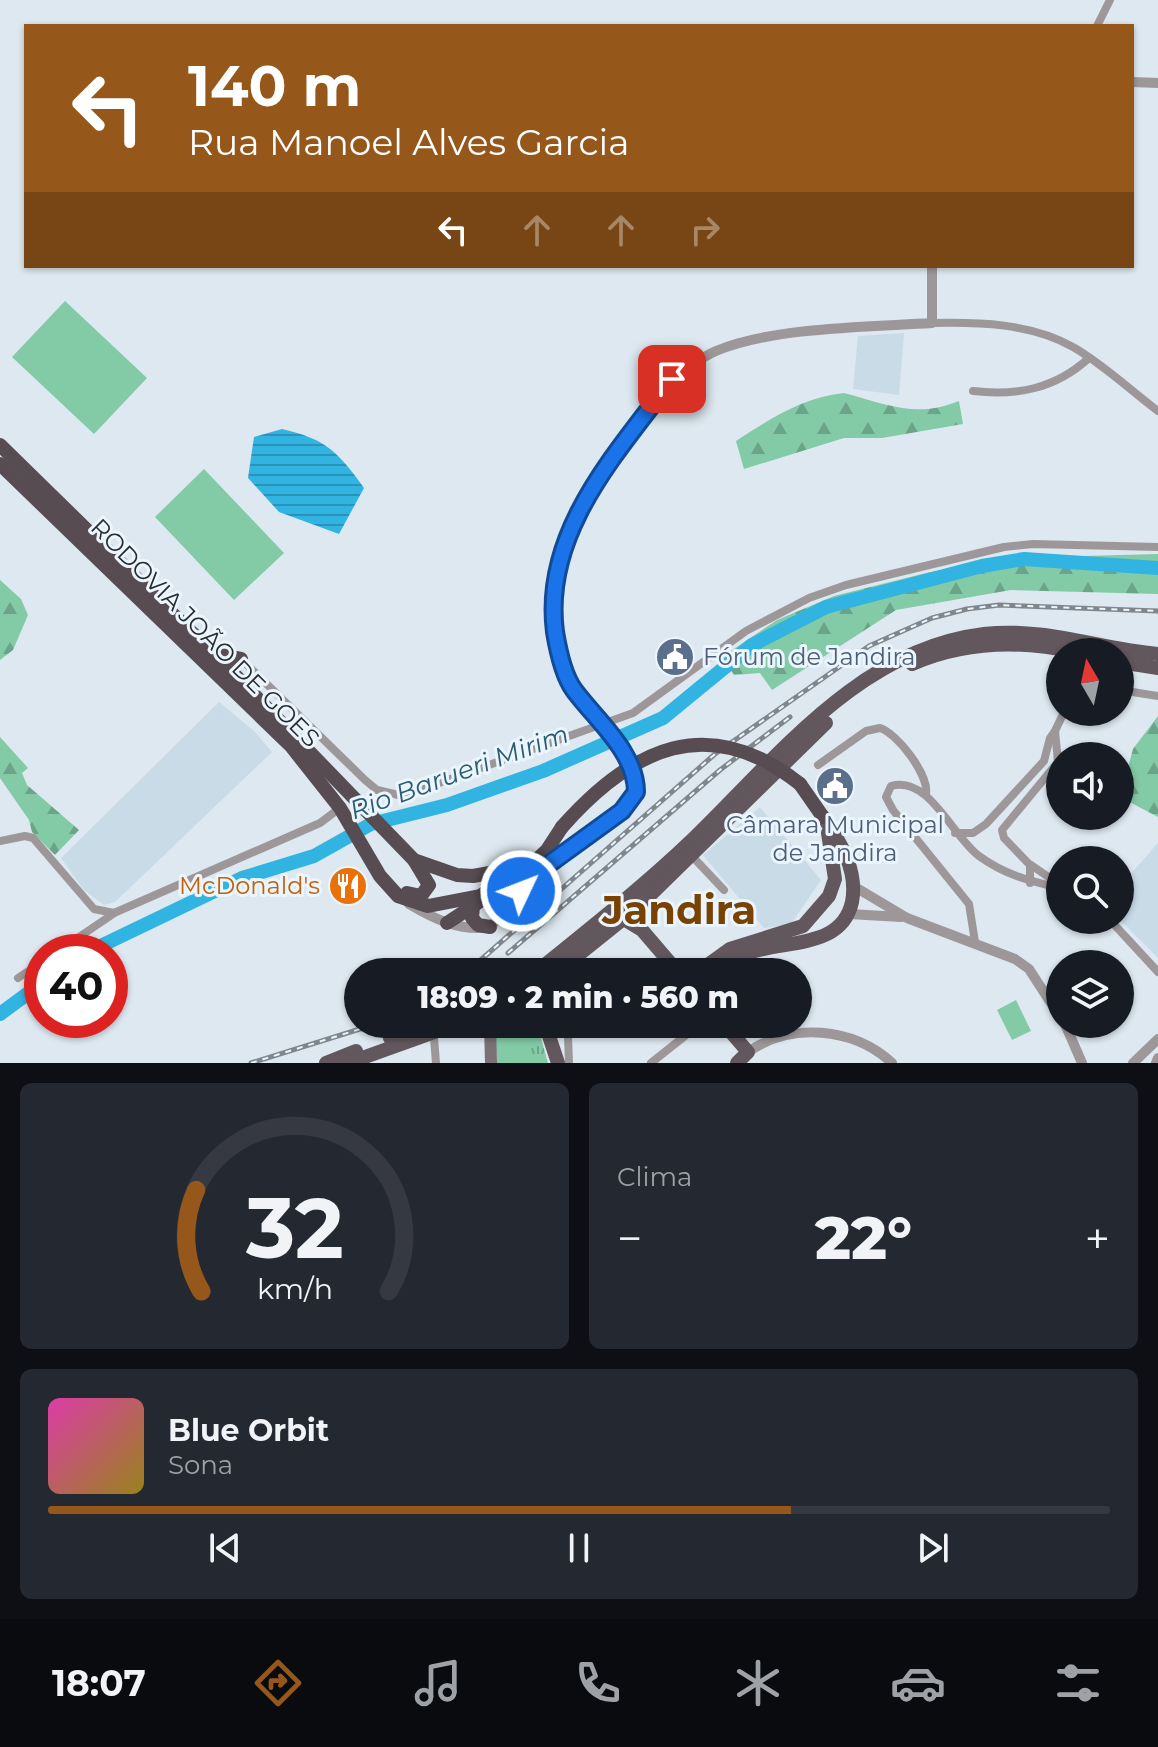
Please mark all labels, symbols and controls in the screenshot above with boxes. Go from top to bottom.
text: 140 m [188,52,361,120]
icon: left [56,56,160,160]
text: Rua Manoel Alves Garcia [188,120,629,164]
icon: left [431,208,475,252]
icon: ahead [515,208,559,252]
icon: ahead [599,208,643,252]
icon: right [683,208,727,252]
pin [638,345,706,413]
icon: arrive [650,357,694,401]
street label: RODOVIA JOÃO DE GOES [85,512,326,753]
public building icon: Fórum de Jandira [654,636,696,678]
north arrow [1046,638,1134,726]
map controls [1046,638,1134,1038]
place label: Fórum de Jandira [703,642,915,671]
water label: Rio Barueri Mirim [345,718,573,826]
button: sound [1046,742,1134,830]
public building icon: Câmara Municipal de Jandira [814,765,856,807]
place label: Câmara Municipal de Jandira [726,810,944,867]
button: search [1046,846,1134,934]
position arrow [479,849,563,933]
restaurant icon: McDonald's [327,865,369,907]
place label: McDonald's [179,871,320,900]
district label: Jandira [601,885,756,934]
speed limit sign: 40 [24,934,128,1038]
button: layers [1046,950,1134,1038]
text: 18:09 · 2 min · 560 m [417,979,739,1016]
text: Clima [617,1161,692,1193]
text: 32 [245,1177,343,1279]
text: 22° [815,1201,912,1274]
text: − [617,1211,642,1265]
text: + [1085,1211,1110,1265]
text: km/h [256,1271,333,1306]
text: Blue Orbit [168,1412,329,1449]
text: Sona [168,1449,233,1481]
icon: previous [203,1526,247,1570]
icon: pause [557,1526,601,1570]
icon: next [911,1526,955,1570]
icon: directions [250,1655,306,1711]
icon: music [410,1655,466,1711]
icon: phone [570,1655,626,1711]
icon: climate [730,1655,786,1711]
icon: car [890,1655,946,1711]
icon: filters [1050,1655,1106,1711]
text: 18:07 [52,1661,146,1705]

